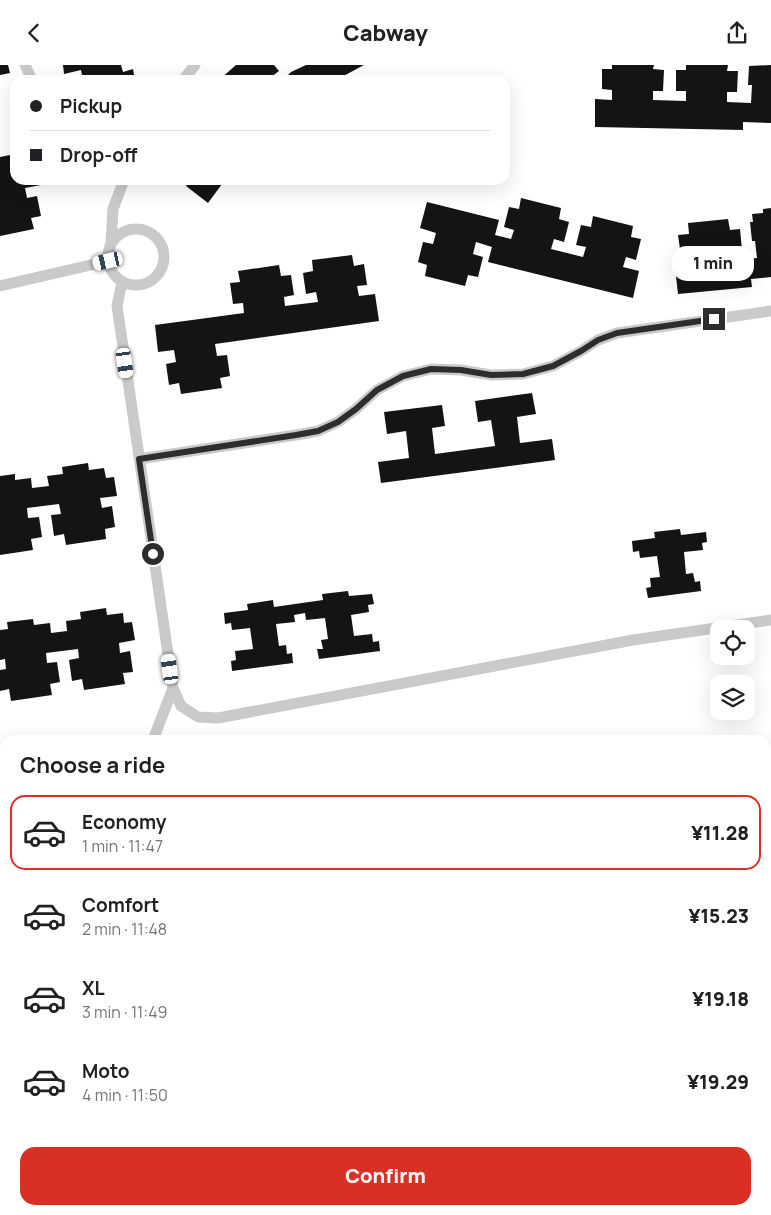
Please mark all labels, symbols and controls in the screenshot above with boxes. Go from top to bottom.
text: Cabway [343,18,428,48]
icon: back [20,19,48,47]
icon: share [723,19,751,47]
text: Pickup [60,93,122,119]
text: Drop-off [60,142,137,168]
callout: 1 min [673,247,755,281]
car [91,250,124,272]
text: 1 min [693,252,733,274]
route end [703,308,725,330]
car [115,347,134,379]
route start [142,543,164,565]
map controls [710,620,755,720]
button: locate [710,620,755,665]
car [160,653,179,685]
button: layers [710,675,755,720]
text: Choose a ride [20,750,165,780]
text: Economy [82,809,166,835]
icon: car [22,810,67,855]
text: ¥11.28 [691,820,749,846]
text: 1 min · 11:47 [82,835,163,857]
text: Comfort [82,892,159,918]
icon: car [22,893,67,938]
text: ¥15.23 [688,903,749,929]
text: 2 min · 11:48 [82,918,167,940]
text: XL [82,975,105,1001]
icon: car [22,976,67,1021]
text: ¥19.18 [692,986,749,1012]
text: 3 min · 11:49 [82,1001,167,1023]
text: Moto [82,1058,129,1084]
icon: car [22,1059,67,1104]
text: ¥19.29 [687,1069,749,1095]
text: 4 min · 11:50 [82,1084,168,1106]
button: Confirm [20,1147,751,1205]

